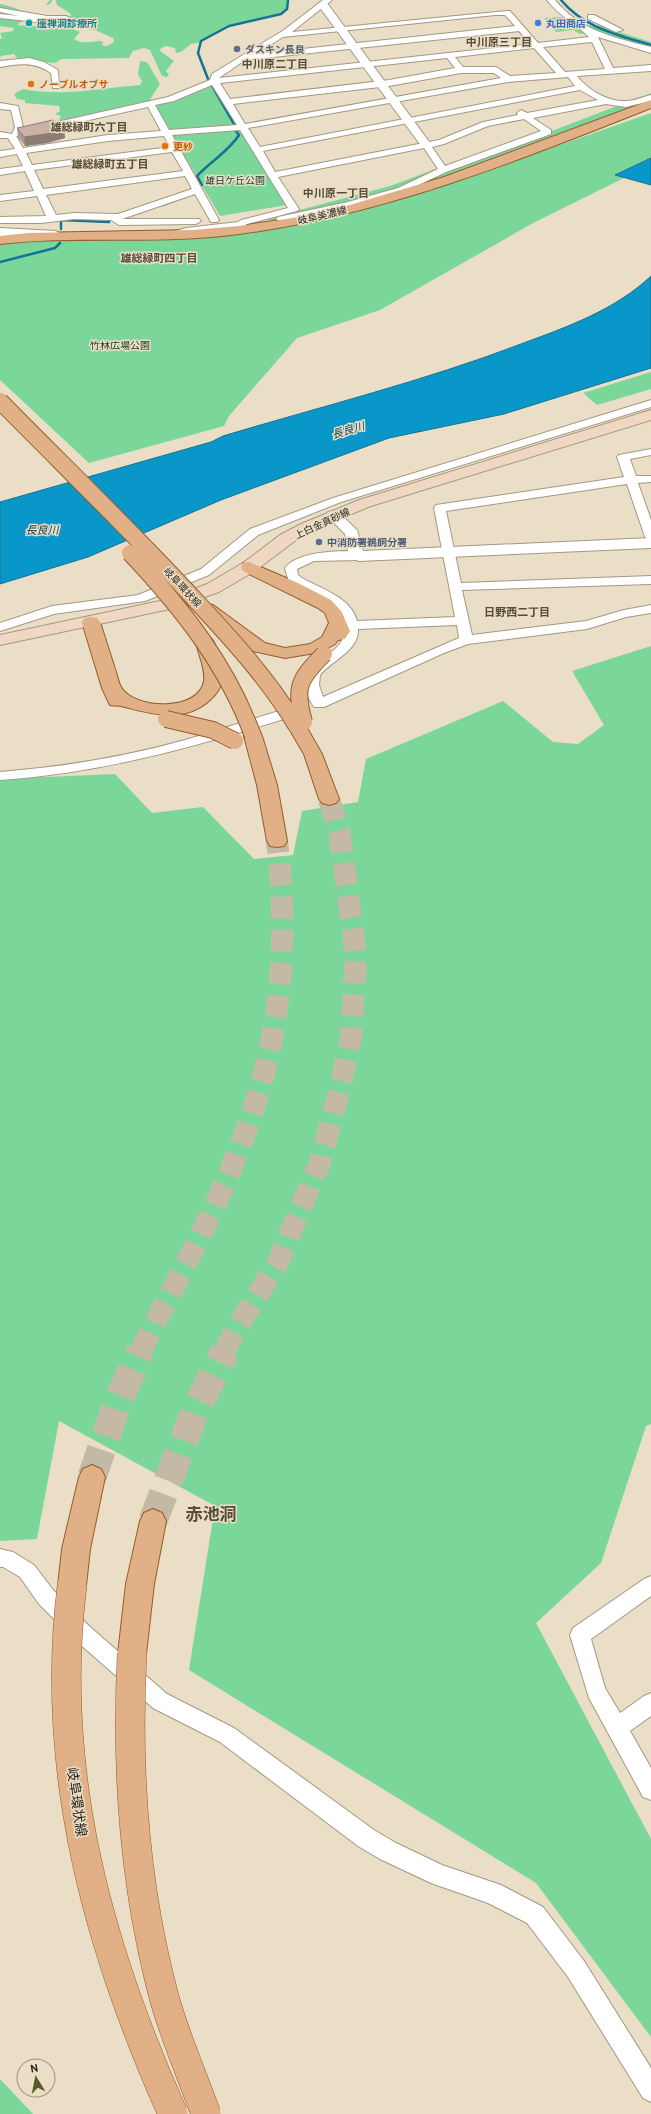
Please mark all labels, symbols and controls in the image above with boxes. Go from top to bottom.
marker: 座禅洞診療所 [24,18,34,28]
place label: 座禅洞診療所 [37,18,97,31]
marker: 丸田商店 [533,18,543,28]
place label: 丸田商店 [546,18,586,31]
district label: 中川原三丁目 [466,36,532,50]
marker: ダスキン長良 [232,44,242,54]
place label: ダスキン長良 [245,44,305,57]
district label: 中川原二丁目 [242,58,308,72]
marker: ノーブルオブサ [26,79,36,89]
place label: ノーブルオブサ [39,79,108,92]
district label: 雄総緑町六丁目 [51,121,128,135]
marker: 更紗 [160,141,170,151]
place label: 更紗 [173,141,193,154]
district label: 雄総緑町五丁目 [72,158,149,172]
park label: 雄日ケ丘公園 [205,175,265,188]
district label: 中川原一丁目 [303,187,369,201]
street label: 岐阜美濃線 [297,205,348,228]
district label: 雄総緑町四丁目 [121,252,198,266]
park label: 竹林広場公園 [90,340,150,353]
water label: 長良川 [330,419,367,442]
street label: 上白金真砂線 [293,506,353,543]
water label: 長良川 [26,524,59,538]
marker: 中消防署鵜飼分署 [314,537,324,547]
place label: 中消防署鵜飼分署 [327,537,407,550]
street label: 岐阜環状線 [160,565,204,611]
district label: 日野西二丁目 [484,606,550,620]
district label: 赤池洞 [186,1505,237,1527]
street label: 岐阜環状線 [62,1766,90,1838]
north arrow [16,2058,56,2098]
text: N [29,2062,40,2077]

